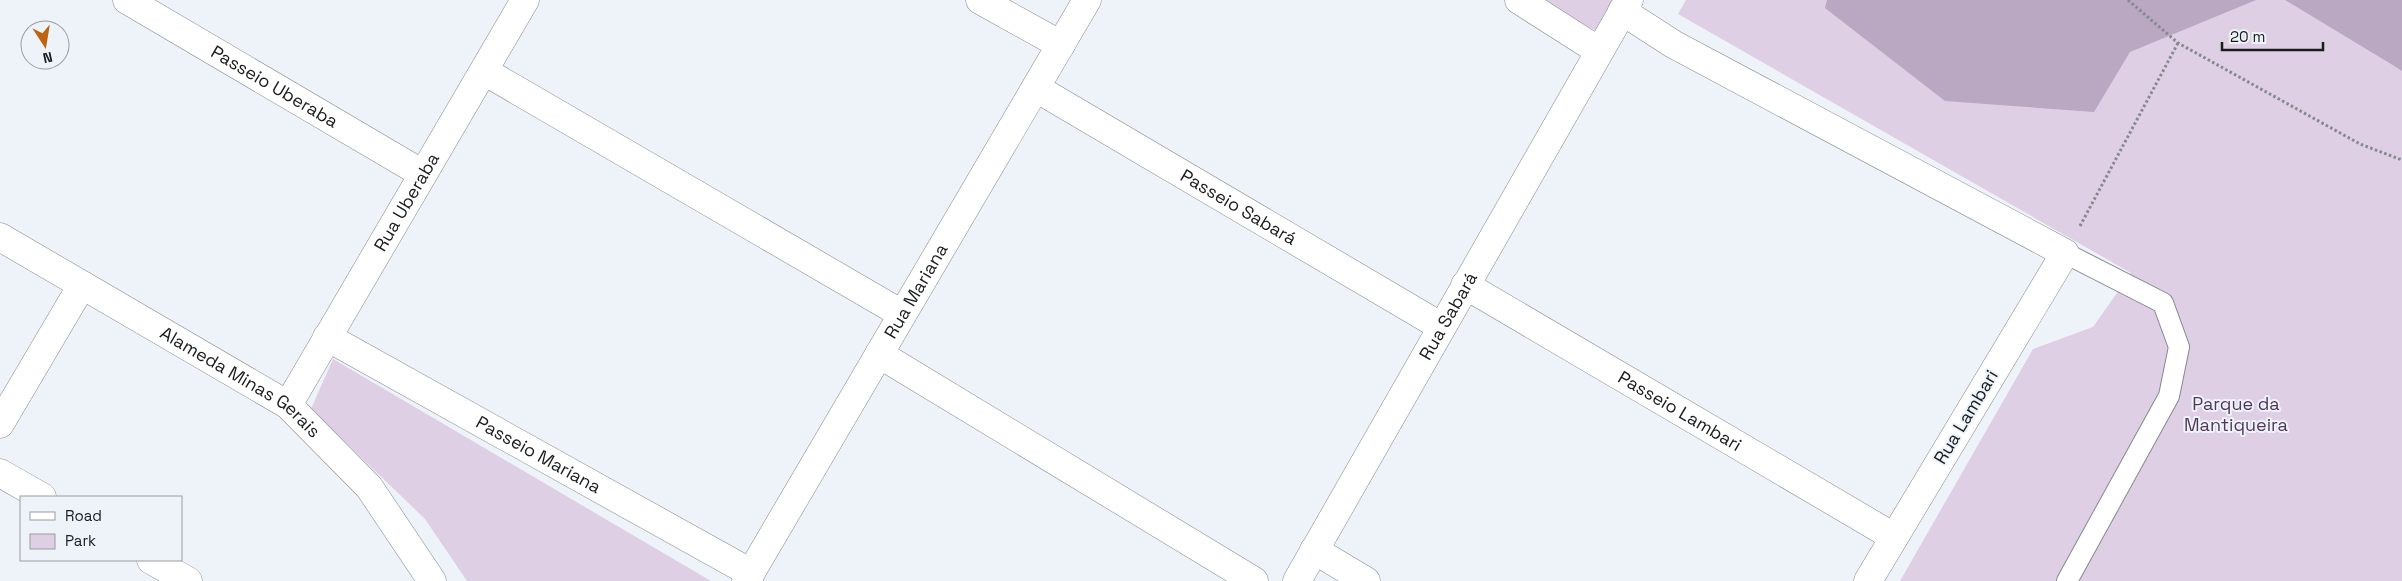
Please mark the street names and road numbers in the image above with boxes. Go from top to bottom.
street label: Passeio Uberaba [207,40,342,133]
street label: Rua Uberaba [368,148,444,255]
street label: Passeio Sabará [1177,164,1301,250]
street label: Rua Mariana [879,239,952,343]
street label: Rua Sabará [1414,268,1482,364]
street label: Alameda Minas Gerais [156,321,326,442]
street label: Passeio Lambari [1614,365,1746,456]
street label: Rua Lambari [1928,365,2003,468]
street label: Passeio Mariana [472,410,605,498]

